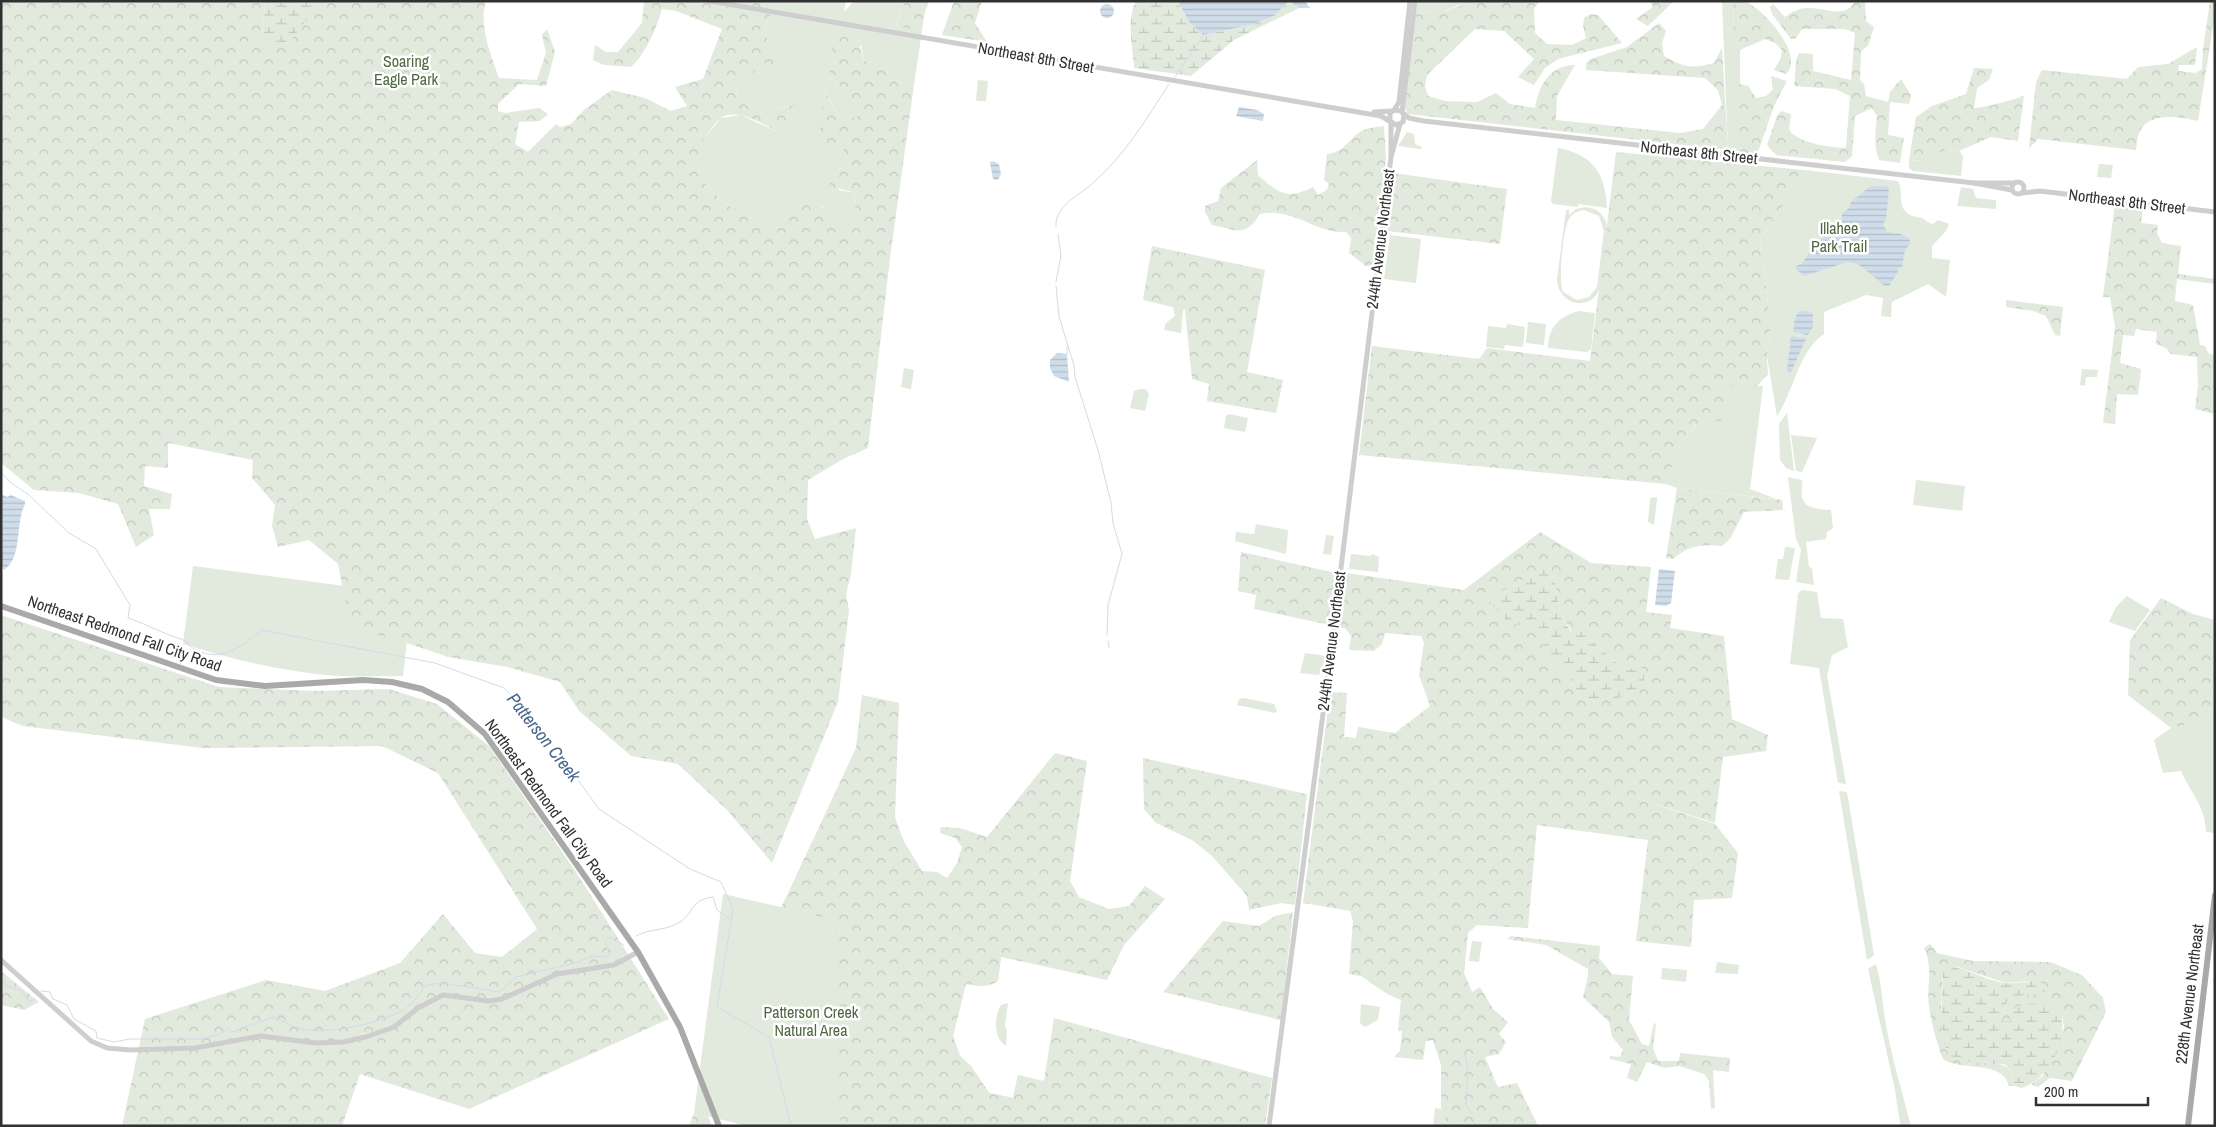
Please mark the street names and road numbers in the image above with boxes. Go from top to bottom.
street label: Northeast 8th Street [976,36,1096,78]
street label: Northeast 8th Street [1639,135,1759,169]
street label: 244th Avenue Northeast [1361,168,1400,310]
street label: Northeast 8th Street [2067,183,2187,219]
street label: 244th Avenue Northeast [1312,570,1351,712]
street label: Northeast Redmond Fall City Road [25,589,225,677]
street label: Northeast Redmond Fall City Road [480,714,618,892]
street label: 228th Avenue Northeast [2170,923,2209,1065]

